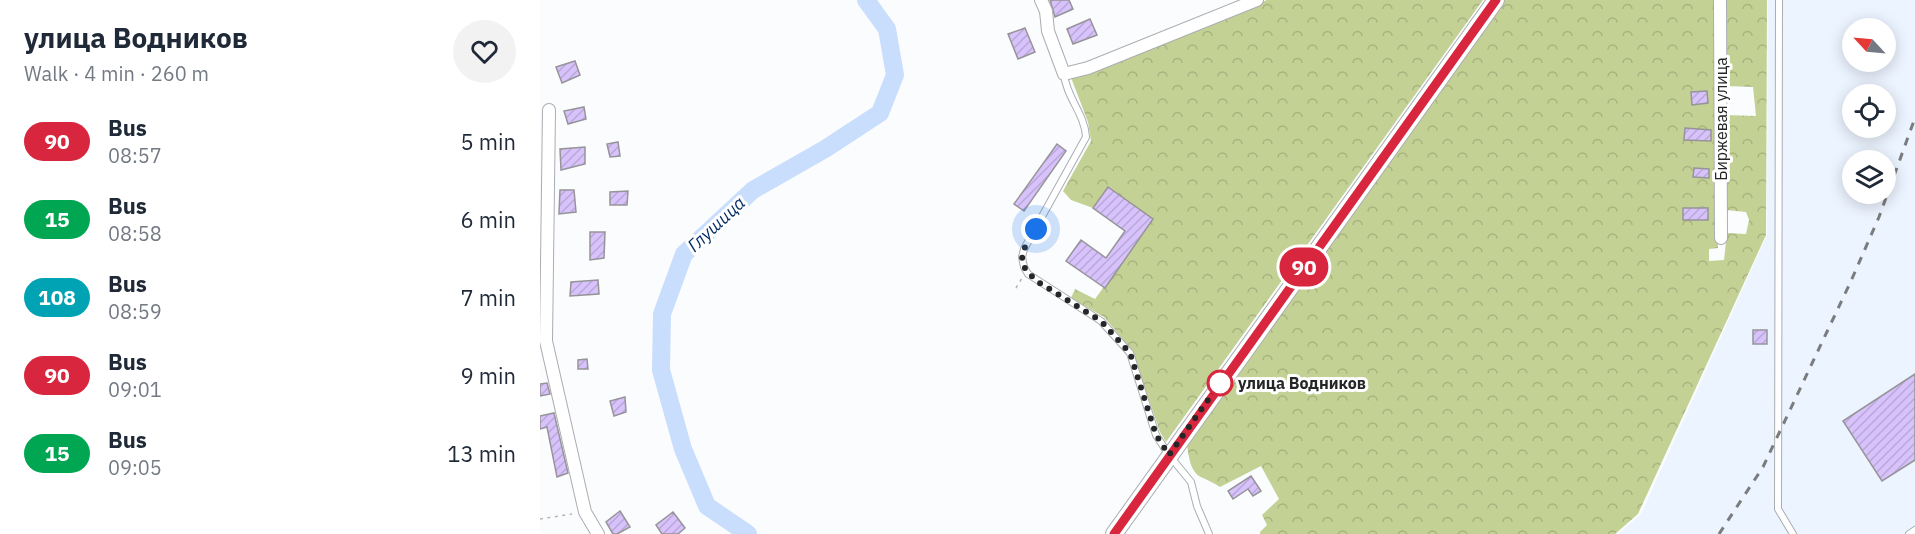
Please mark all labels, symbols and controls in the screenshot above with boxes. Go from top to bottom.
north arrow [1842,18,1896,72]
map controls [1842,18,1896,204]
text: улица Водников [24,19,248,56]
button: heart [453,20,516,83]
street label: Биржевая улица [1711,57,1731,181]
text: Walk · 4 min · 260 m [24,60,209,87]
button: locate [1842,84,1896,138]
text: Bus [108,113,147,142]
text: 90 [44,127,70,155]
text: 5 min [460,127,516,156]
text: 08:57 [108,142,162,169]
button: layers [1842,150,1896,204]
text: Bus [108,191,147,220]
water label: Глушица [682,191,750,257]
text: 15 [44,205,70,233]
text: 6 min [460,205,516,234]
your location [1021,214,1051,244]
text: 08:58 [108,220,162,247]
line badge: 90 [1277,248,1331,286]
text: 90 [1291,253,1317,281]
text: Bus [108,269,147,298]
text: 108 [38,283,76,311]
text: 7 min [460,283,516,312]
text: 08:59 [108,298,162,325]
text: Bus [108,347,147,376]
text: 90 [44,361,70,389]
text: 9 min [460,361,516,390]
marker: улица Водников [1207,370,1233,396]
place label: улица Водников [1238,373,1366,393]
text: 09:01 [108,376,162,403]
text: Bus [108,425,147,454]
text: 15 [44,439,70,467]
text: 13 min [447,439,516,468]
text: 09:05 [108,454,162,481]

